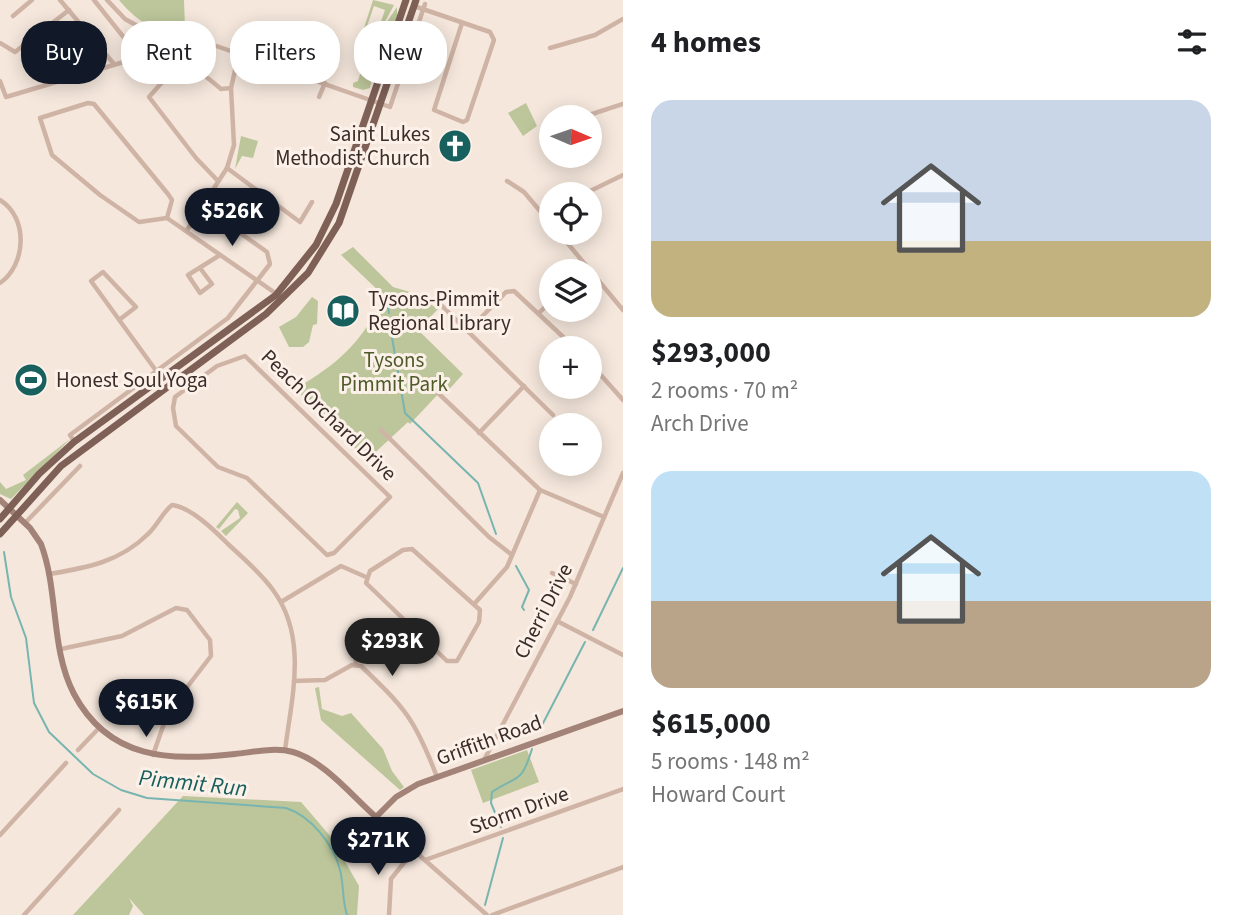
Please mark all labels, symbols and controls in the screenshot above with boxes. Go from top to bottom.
chip: Buy [21,21,107,84]
chip: Rent [121,21,216,84]
chip: Filters [230,21,340,84]
chip: New [354,21,447,84]
text: 4 homes [651,21,761,64]
icon: filters [1173,23,1211,61]
north arrow [539,105,602,168]
map controls [539,105,602,476]
place label: Saint Lukes Methodist Church [275,119,430,173]
church icon: Saint Lukes Methodist Church [436,127,474,165]
icon: home [868,145,994,271]
button: locate [539,182,602,245]
pin: $526K [183,188,281,248]
text: $526K [201,194,263,227]
button: layers [539,259,602,322]
place label: Tysons-Pimmit Regional Library [368,284,511,338]
library icon: Tysons-Pimmit Regional Library [324,292,362,330]
text: $293,000 [651,331,771,374]
button: + [539,336,602,399]
street label: Peach Orchard Drive [254,342,404,488]
park label: Tysons Pimmit Park [340,345,448,399]
sports icon: Honest Soul Yoga [12,361,50,399]
place label: Honest Soul Yoga [56,365,208,395]
text: 2 rooms · 70 m² [651,374,798,407]
text: Arch Drive [651,407,749,440]
button: − [539,413,602,476]
icon: home [868,516,994,642]
street label: Cherri Drive [506,558,580,664]
pin: $293K [343,618,441,678]
text: $293K [361,624,423,657]
pin: $615K [97,680,195,739]
text: $615K [115,685,177,718]
text: $615,000 [651,702,771,745]
street label: Griffith Road [432,707,546,773]
text: 5 rooms · 148 m² [651,745,810,778]
water label: Pimmit Run [137,761,249,805]
street label: Storm Drive [465,778,573,842]
text: Howard Court [651,778,785,811]
pin: $271K [329,818,427,877]
text: $271K [347,823,409,856]

